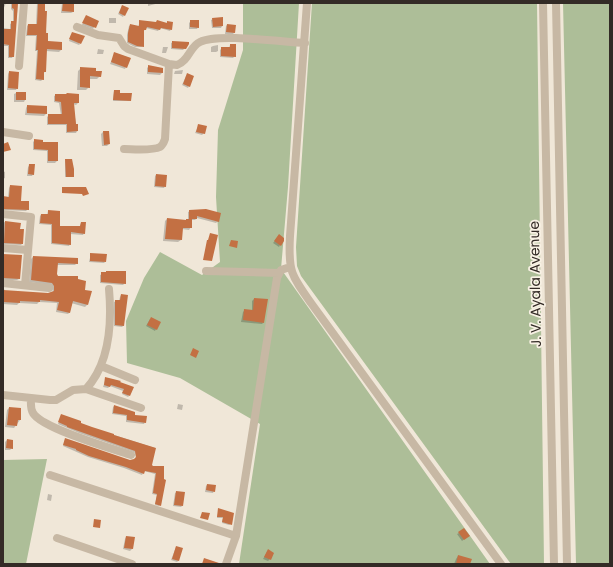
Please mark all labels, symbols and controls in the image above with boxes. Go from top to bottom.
street label: J. V. Ayala Avenue [524,220,546,347]

